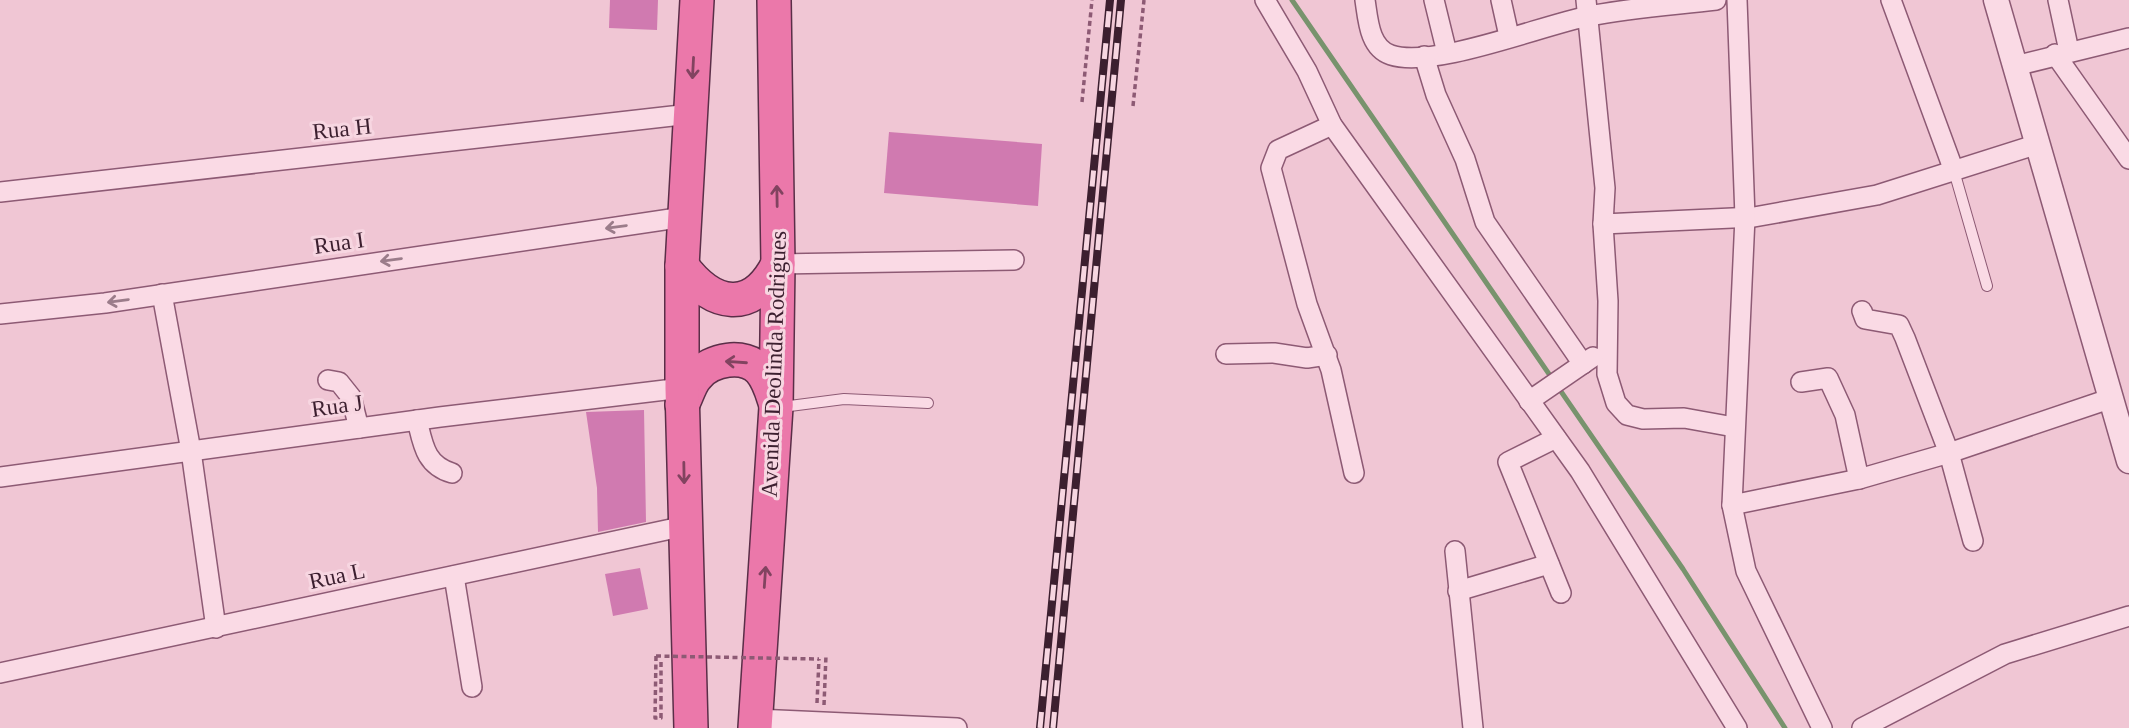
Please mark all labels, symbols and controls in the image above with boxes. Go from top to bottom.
one-way arrow [686,56,699,79]
street label: Rua H [311,113,373,145]
one-way arrow [771,185,784,208]
one-way arrow [606,221,628,234]
street label: Rua I [312,227,366,259]
street label: Avenida Deolinda Rodrigues [757,230,791,498]
one-way arrow [381,254,403,267]
one-way arrow [107,295,130,308]
one-way arrow [724,355,747,368]
street label: Rua J [310,390,364,422]
one-way arrow [677,462,691,485]
street label: Rua L [307,558,367,594]
one-way arrow [759,566,772,589]

